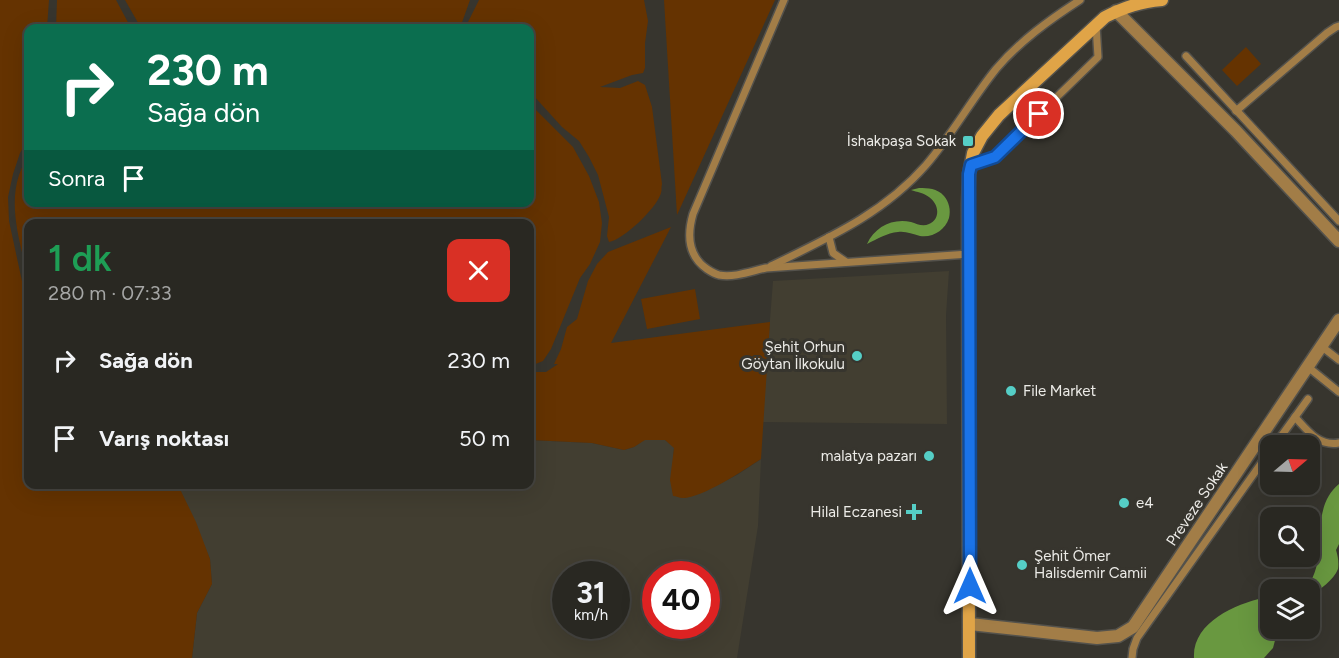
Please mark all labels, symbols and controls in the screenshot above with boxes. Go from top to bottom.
text: 230 m [147,45,269,96]
icon: right [48,48,126,126]
pin [1013,88,1064,139]
text: Sağa dön [147,96,260,129]
icon: arrive [1022,97,1055,130]
place label: İshakpaşa Sokak [847,132,957,150]
marker: İshakpaşa Sokak [961,134,975,148]
icon: arrive [117,162,150,195]
text: Sonra [48,165,105,192]
text: 1 dk [48,237,112,280]
button: close [447,239,510,302]
text: 280 m · 07:33 [48,281,172,305]
place label: Şehit Orhun Göytan İlkokulu [741,338,845,373]
icon: right [48,344,81,377]
text: Sağa dön [99,347,193,374]
text: 230 m [447,347,510,374]
marker: Şehit Orhun Göytan İlkokulu [850,349,864,363]
place label: File Market [1023,382,1097,400]
marker: File Market [1004,384,1018,398]
icon: arrive [48,422,81,455]
text: Varış noktası [99,425,229,452]
text: 50 m [459,425,510,452]
north arrow [1260,435,1320,495]
map controls [1260,435,1320,639]
place label: malatya pazarı [821,447,917,465]
marker: malatya pazarı [922,449,936,463]
street label: Preveze Sokak [1162,458,1232,549]
place label: e4 [1136,494,1154,512]
marker: e4 [1117,496,1131,510]
place label: Hilal Eczanesi [810,503,902,521]
marker: Hilal Eczanesi [907,505,921,519]
button: search [1260,507,1320,567]
place label: Şehit Ömer Halisdemir Camii [1034,547,1147,582]
position arrow [938,554,1002,618]
marker: Şehit Ömer Halisdemir Camii [1015,558,1029,572]
speed limit sign: 40 [642,561,720,639]
text: 31 [576,574,606,611]
button: layers [1260,579,1320,639]
text: km/h [574,606,608,624]

